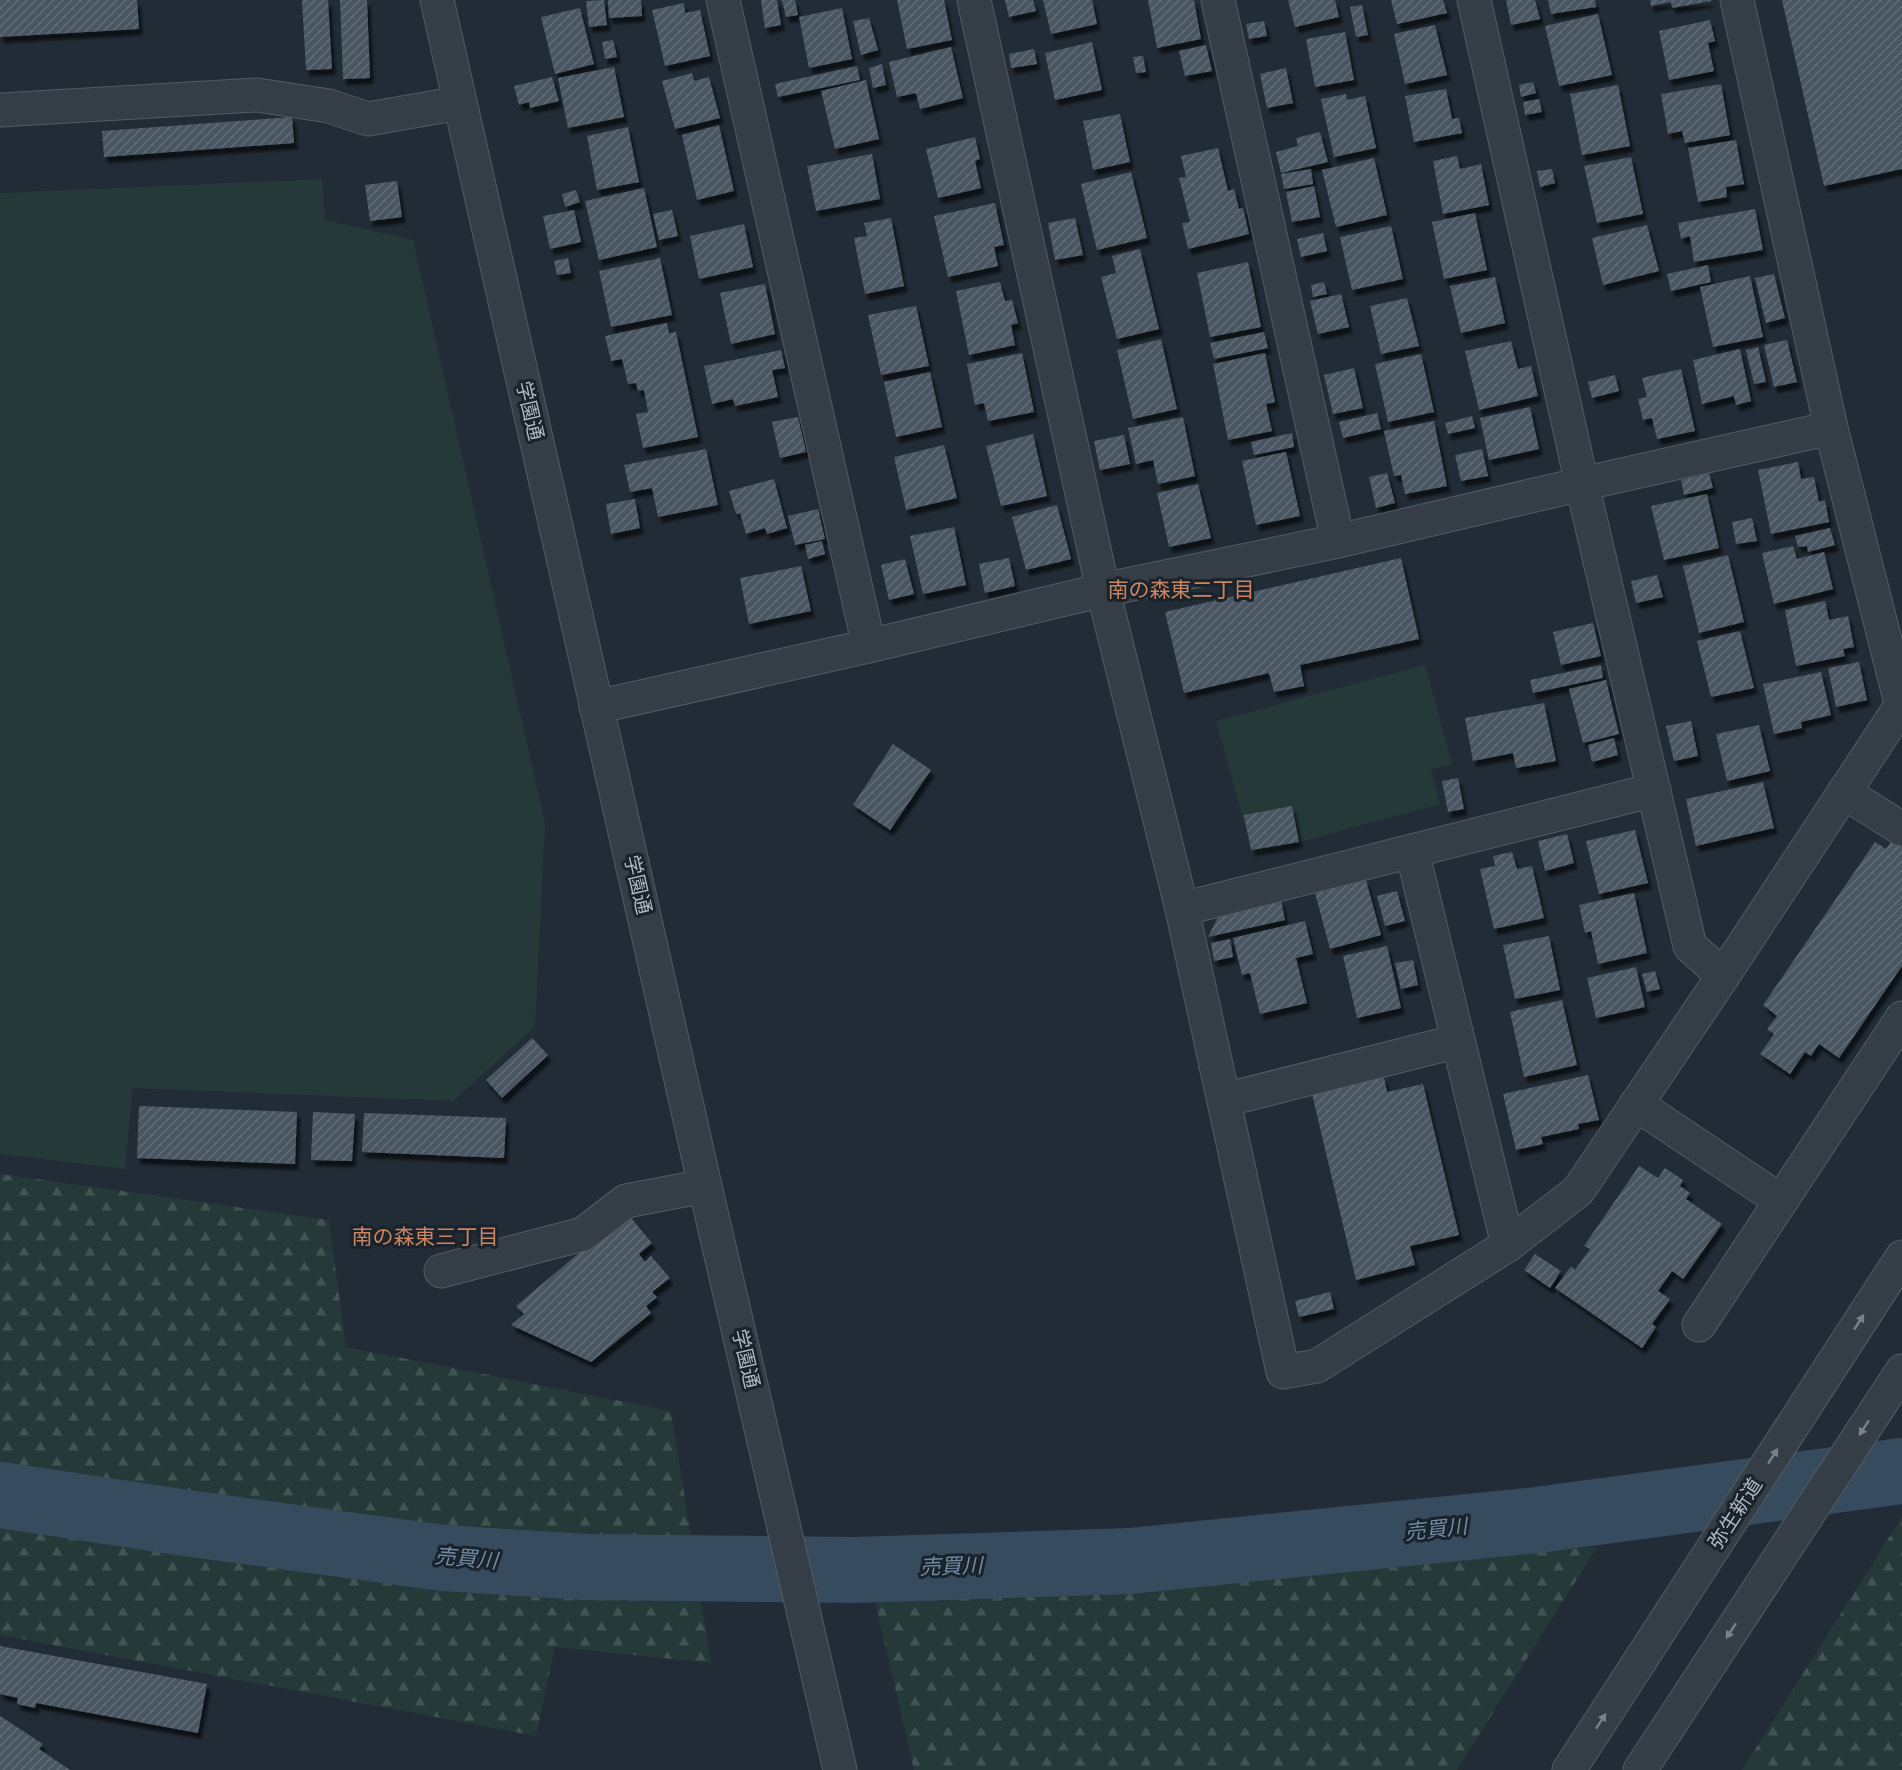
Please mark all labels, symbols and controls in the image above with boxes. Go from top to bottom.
street label: 学園通 [511,379,547,443]
district label: 南の森東二丁目 [1108,578,1255,603]
street label: 学園通 [619,853,655,917]
district label: 南の森東三丁目 [352,1225,499,1250]
one-way arrow [1853,1314,1864,1330]
street label: 学園通 [727,1327,763,1391]
one-way arrow [1859,1420,1870,1436]
one-way arrow [1767,1448,1778,1464]
street label: 弥生新道 [1704,1474,1768,1554]
water label: 売買川 [1403,1514,1471,1546]
water label: 売買川 [434,1544,500,1574]
water label: 売買川 [919,1553,985,1581]
one-way arrow [1726,1623,1737,1639]
one-way arrow [1595,1713,1606,1729]

